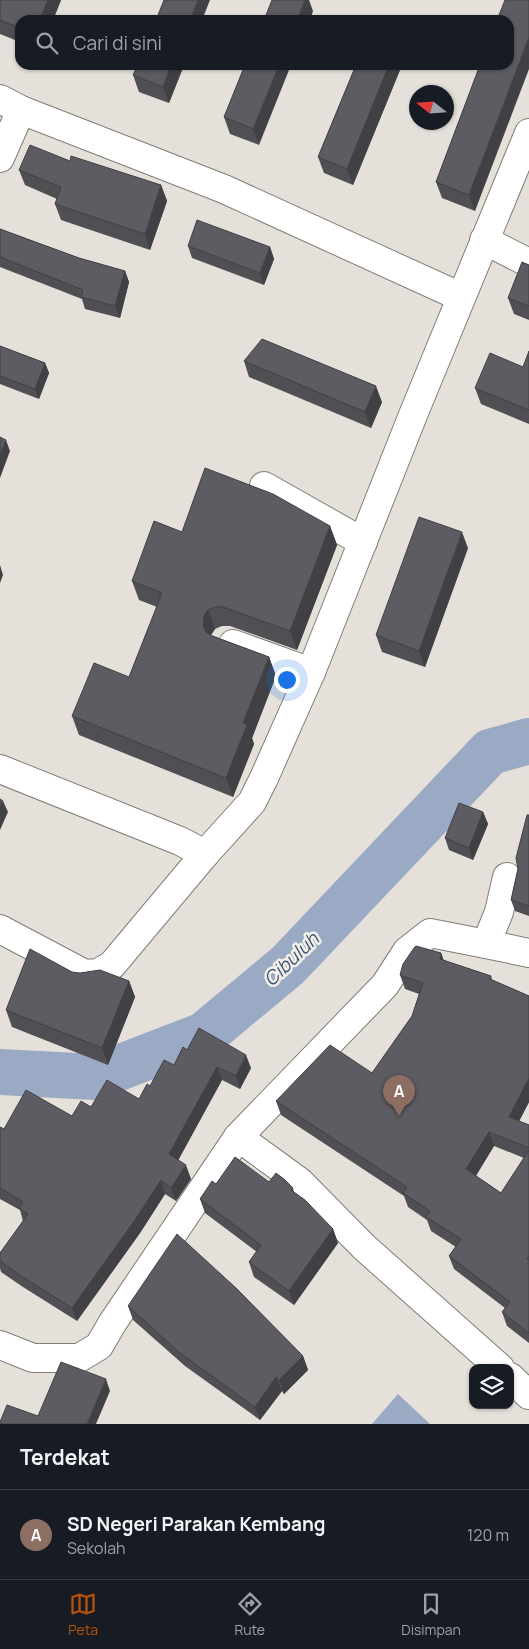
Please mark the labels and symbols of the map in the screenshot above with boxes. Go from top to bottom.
north arrow [409,85,454,130]
your location [274,667,300,693]
water label: Cibuluh [258,926,325,992]
pin: A [383,1075,415,1116]

